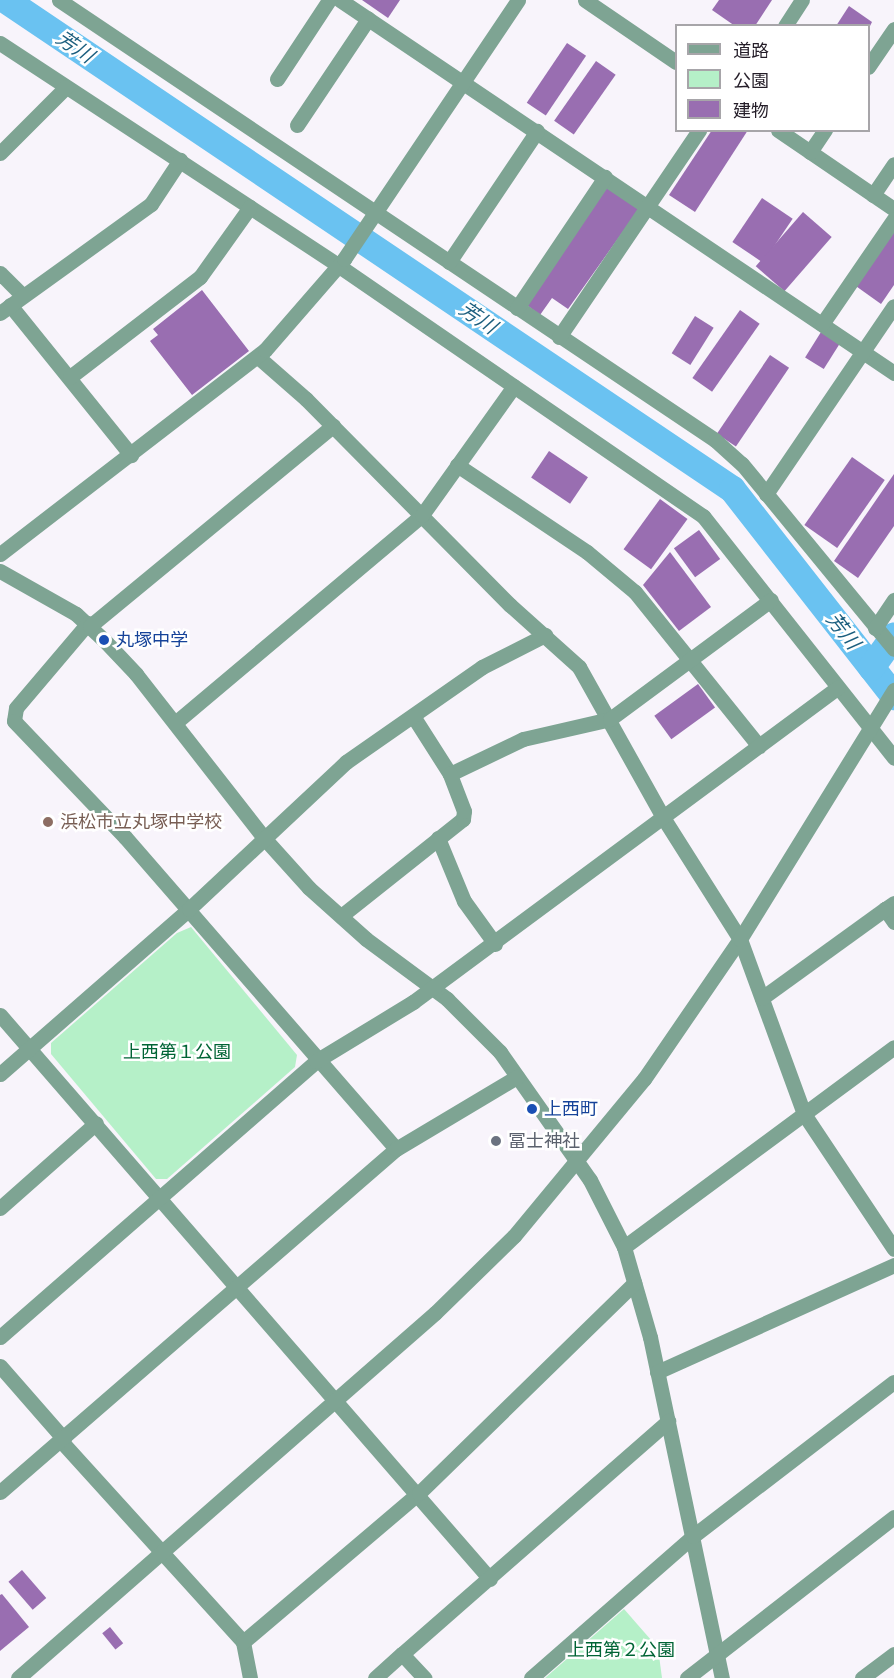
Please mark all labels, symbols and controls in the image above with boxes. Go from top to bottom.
legend [675,24,870,132]
water label: 芳川 [52,26,98,68]
text: 道路 [733,41,769,61]
text: 公園 [733,71,769,91]
text: 建物 [733,101,769,121]
water label: 芳川 [455,297,501,339]
water label: 芳川 [821,608,865,654]
place label: 丸塚中学 [116,629,188,651]
marker: 丸塚中学 [97,633,111,647]
place label: 浜松市立丸塚中学校 [60,811,222,833]
marker: 浜松市立丸塚中学校 [41,815,55,829]
park label: 上西第１公園 [123,1041,231,1063]
place label: 上西町 [544,1098,598,1120]
marker: 上西町 [525,1102,539,1116]
place label: 冨士神社 [508,1130,580,1152]
marker: 冨士神社 [489,1134,503,1148]
park label: 上西第２公園 [567,1639,675,1661]

